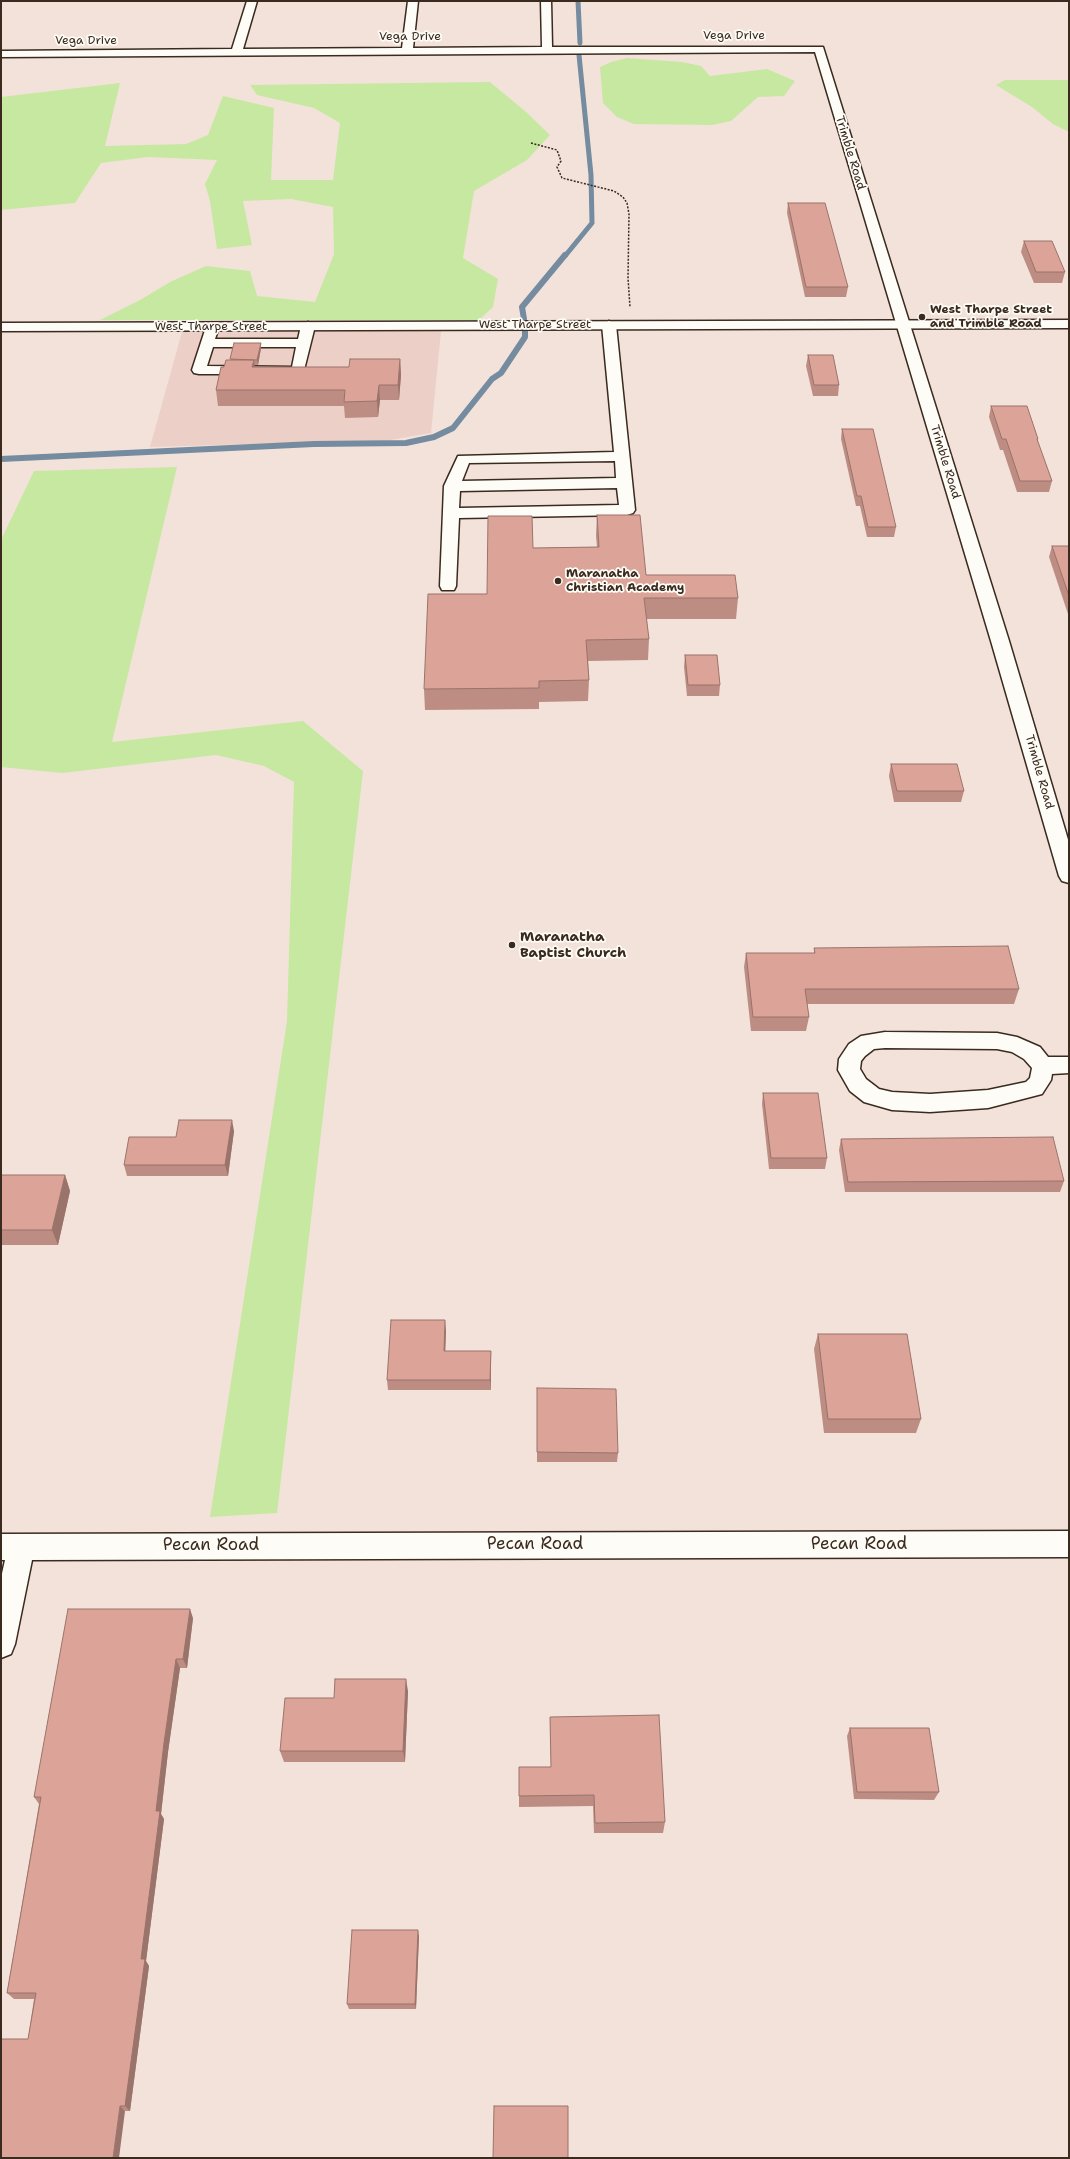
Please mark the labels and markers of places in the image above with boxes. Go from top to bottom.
place label: West Tharpe Street and Trimble Road [930,303,1052,331]
marker: West Tharpe Street and Trimble Road [917,312,927,322]
place label: Maranatha Christian Academy [566,567,684,595]
marker: Maranatha Christian Academy [553,576,563,586]
place label: Maranatha Baptist Church [520,929,626,962]
marker: Maranatha Baptist Church [507,940,517,950]

